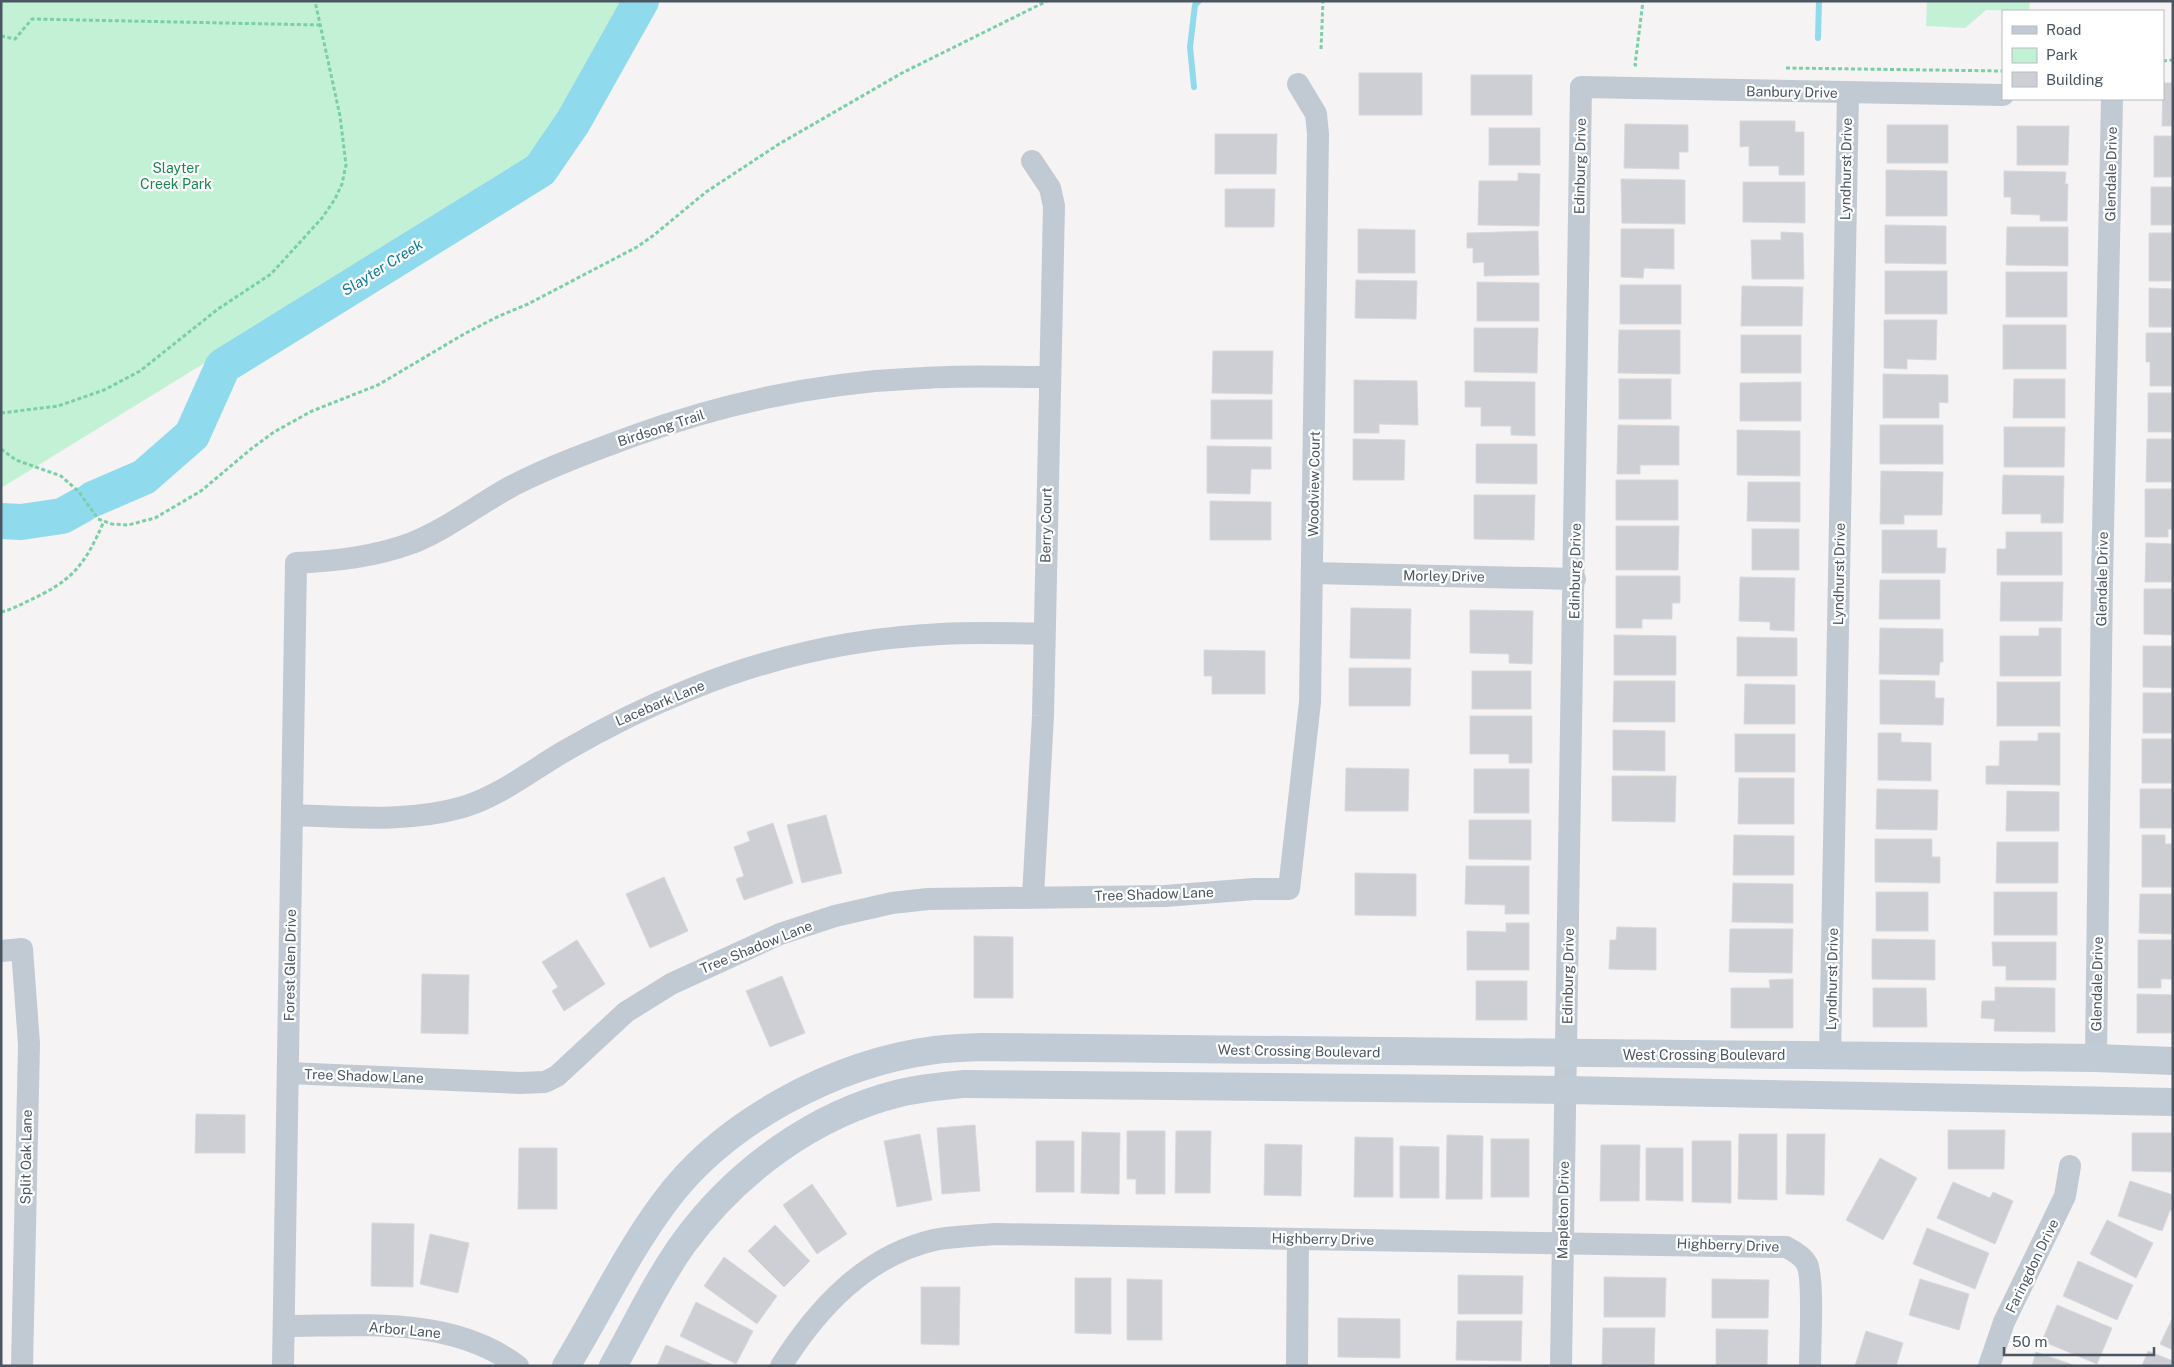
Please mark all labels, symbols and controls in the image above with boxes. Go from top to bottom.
legend [2002,10,2164,100]
text: Road [2046,21,2082,38]
text: Park [2046,46,2078,63]
text: Building [2046,71,2104,88]
street label: Banbury Drive [1746,83,1838,101]
street label: Edinburg Drive [1571,118,1589,214]
street label: Lyndhurst Drive [1837,118,1855,220]
street label: Glendale Drive [2102,126,2120,222]
park label: Slayter Creek Park [140,160,212,192]
water label: Slayter Creek [338,235,426,299]
street label: Birdsong Trail [616,406,706,450]
street label: Woodview Court [1305,431,1323,537]
street label: Berry Court [1037,487,1055,563]
street label: Edinburg Drive [1566,523,1584,619]
street label: Lyndhurst Drive [1830,523,1848,625]
street label: Glendale Drive [2093,531,2111,627]
street label: Morley Drive [1403,567,1485,585]
street label: Lacebark Lane [613,677,707,729]
street label: Tree Shadow Lane [1094,884,1214,904]
street label: Forest Glen Drive [281,909,299,1021]
street label: Tree Shadow Lane [698,917,815,977]
street label: Edinburg Drive [1559,928,1577,1024]
street label: Lyndhurst Drive [1823,928,1841,1030]
street label: Glendale Drive [2088,936,2106,1032]
street label: West Crossing Boulevard [1218,1042,1380,1060]
street label: West Crossing Boulevard [1623,1047,1785,1063]
street label: Tree Shadow Lane [304,1066,424,1086]
street label: Split Oak Lane [17,1109,35,1205]
street label: Mapleton Drive [1554,1161,1572,1259]
street label: Faringdon Drive [2002,1216,2062,1316]
street label: Highberry Drive [1272,1230,1375,1248]
street label: Highberry Drive [1676,1235,1780,1255]
street label: Arbor Lane [368,1319,442,1341]
scale bar [2004,1324,2154,1356]
text: 50 m [2012,1333,2047,1350]

